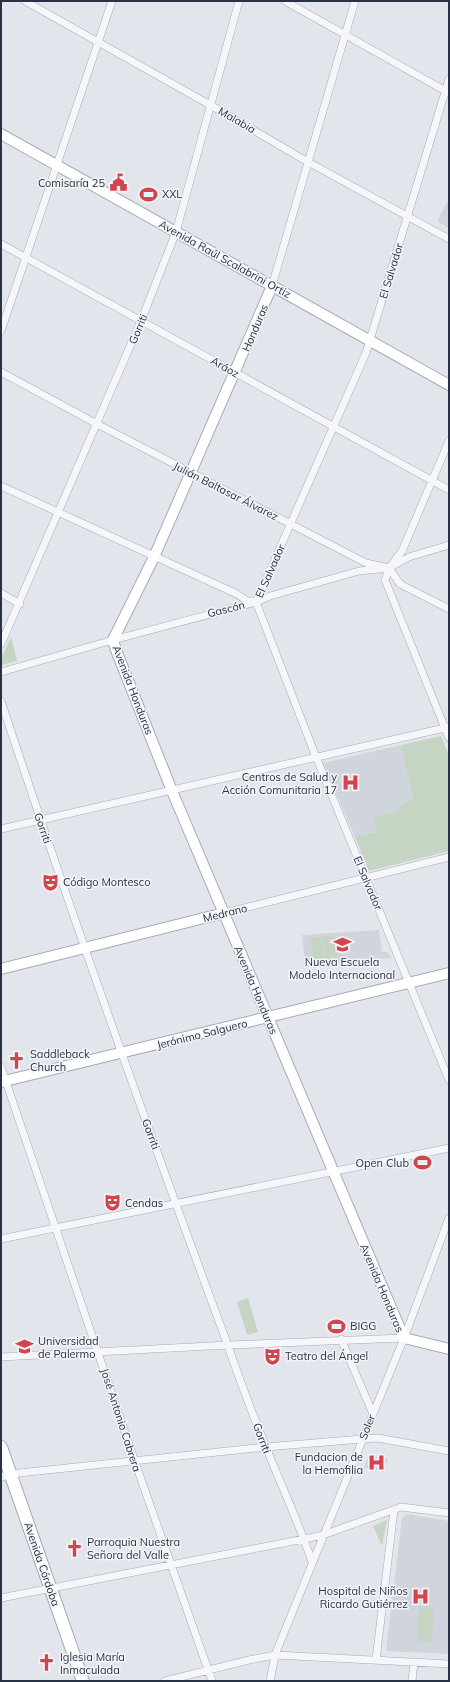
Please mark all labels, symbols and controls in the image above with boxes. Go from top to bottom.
street label: Malabia [216,104,258,136]
public building icon: Comisaría 25 [108,173,128,193]
place label: Comisaría 25 [38,176,105,190]
sports icon: XXL [139,184,159,204]
place label: XXL [162,187,182,201]
street label: Avenida Raúl Scalabrini Ortiz [157,217,294,301]
street label: El Salvador [376,242,406,300]
street label: Honduras [239,302,271,354]
street label: Gorriti [125,312,151,346]
street label: Aráoz [208,353,242,381]
street label: Julián Baltasar Álvarez [171,458,281,524]
street label: El Salvador [252,542,288,600]
street label: Gascón [206,598,246,620]
street label: Avenida Honduras [109,643,157,737]
place label: Centros de Salud y Acción Comunitaria 17 [222,770,337,797]
hospital icon: Centros de Salud y Acción Comunitaria 17 [340,773,360,793]
street label: Gorriti [31,811,55,845]
street label: El Salvador [350,854,386,912]
theatre icon: Código Montesco [40,872,60,892]
place label: Código Montesco [63,875,150,889]
street label: Medrano [201,901,249,925]
school or university icon: Nueva Escuela Modelo Internacional [332,934,352,954]
street label: Avenida Honduras [231,944,281,1036]
place label: Nueva Escuela Modelo Internacional [289,955,395,982]
street label: Jerónimo Salguero [155,1016,249,1052]
place label: Saddleback Church [30,1047,90,1074]
church icon: Saddleback Church [7,1050,27,1070]
street label: Gorriti [139,1117,163,1151]
sports icon: Open Club [412,1153,432,1173]
place label: Open Club [356,1156,409,1170]
theatre icon: Cendas [102,1193,122,1213]
place label: Cendas [125,1196,163,1210]
street label: Avenida Honduras [357,1242,407,1334]
sports icon: BIGG [327,1316,347,1336]
place label: BIGG [350,1319,376,1333]
place label: Universidad de Palermo [38,1334,99,1361]
school or university icon: Universidad de Palermo [15,1337,35,1357]
theatre icon: Teatro del Ángel [262,1346,282,1366]
place label: Teatro del Ángel [285,1349,368,1363]
street label: José Antonio Cabrera [98,1366,144,1474]
street label: Soler [356,1412,378,1442]
street label: Gorriti [250,1421,274,1455]
place label: Fundacion de la Hemofilia [295,1450,363,1477]
hospital icon: Fundacion de la Hemofilia [366,1453,386,1473]
street label: Avenida Córdoba [21,1520,63,1608]
place label: Parroquia Nuestra Señora del Valle [87,1535,180,1562]
church icon: Parroquia Nuestra Señora del Valle [64,1538,84,1558]
place label: Hospital de Niños Ricardo Gutiérrez [318,1584,408,1611]
hospital icon: Hospital de Niños Ricardo Gutiérrez [411,1587,431,1607]
place label: Iglesia María Inmaculada [60,1650,125,1677]
church icon: Iglesia María Inmaculada [37,1653,57,1673]

